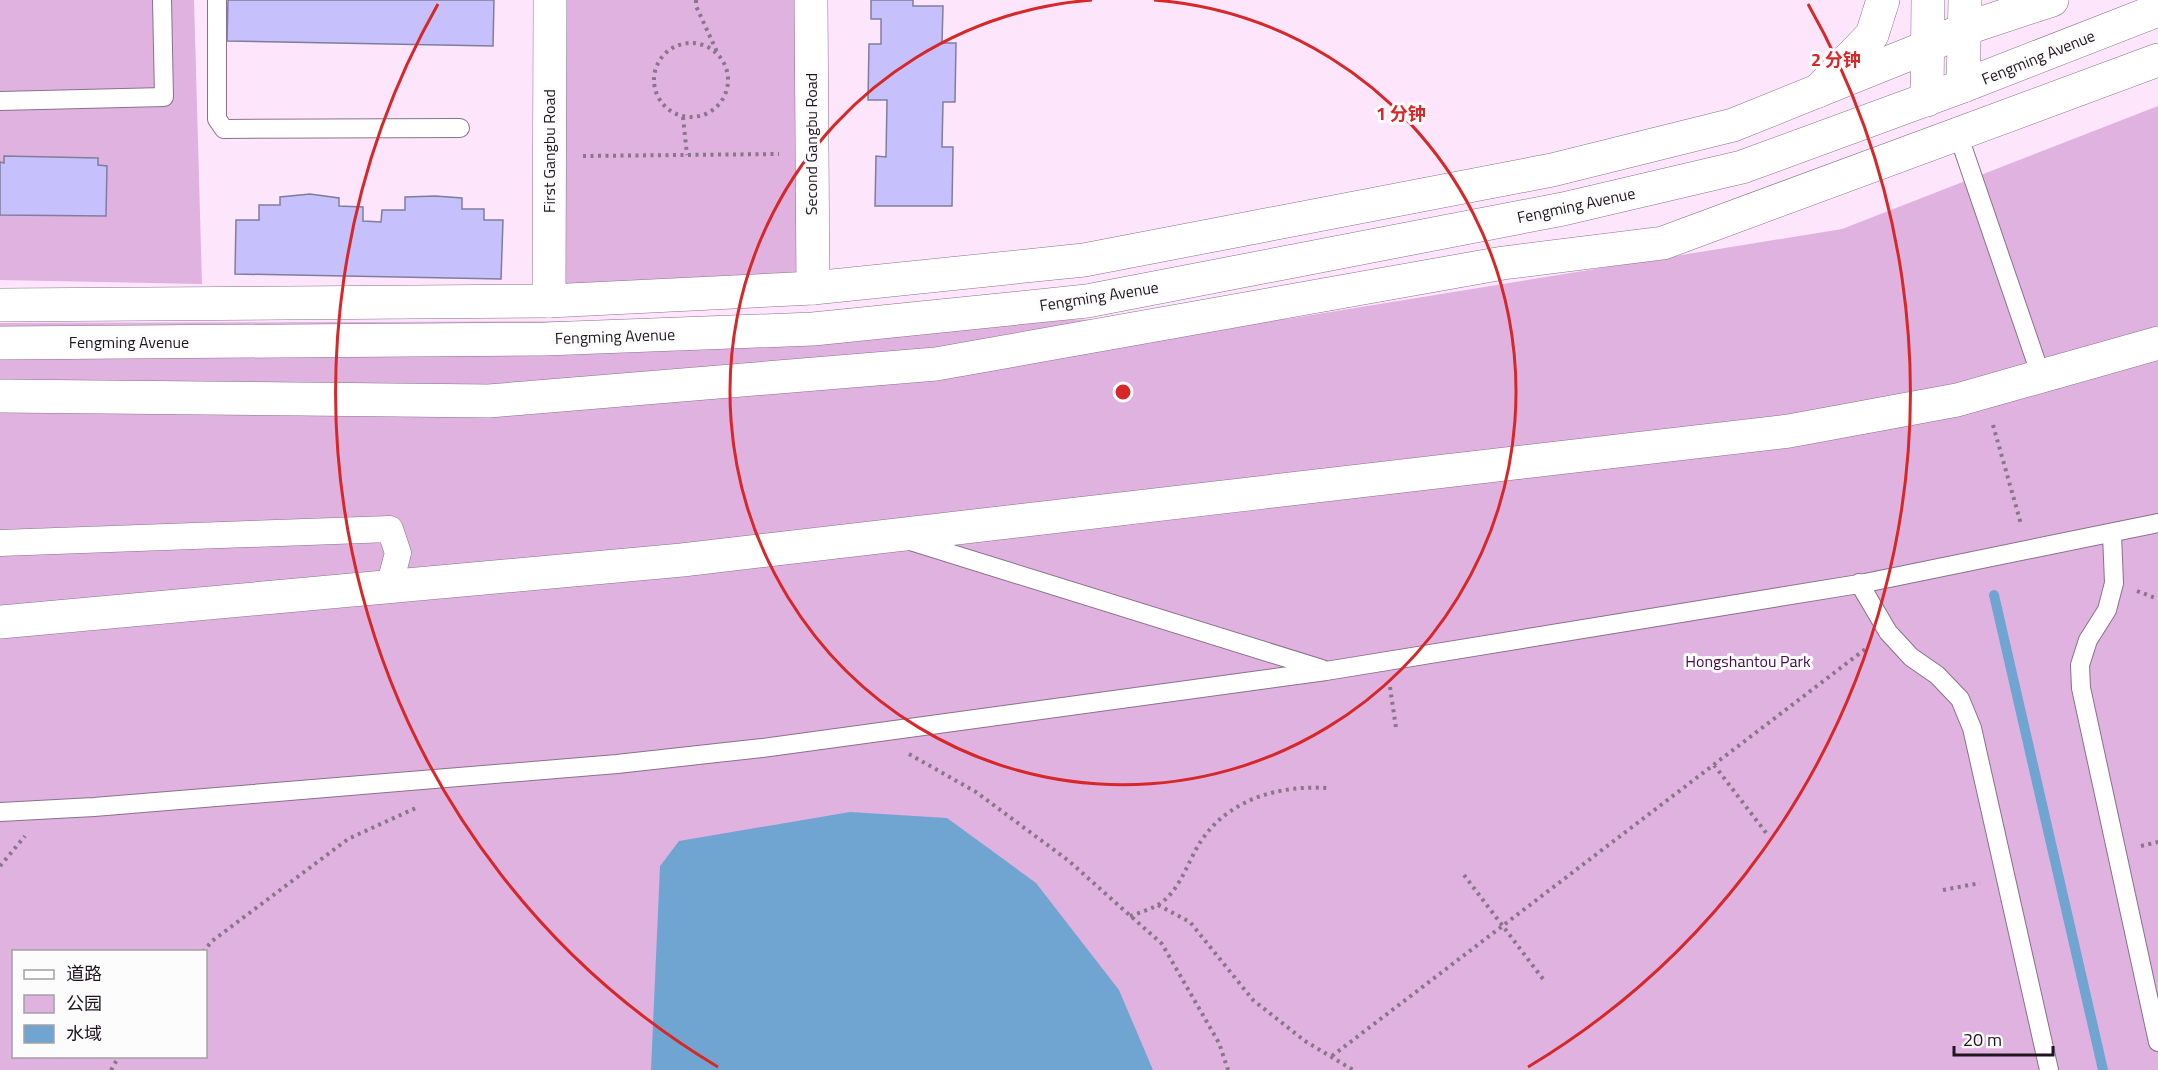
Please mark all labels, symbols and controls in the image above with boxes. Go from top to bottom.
street label: Fengming Avenue [1978,23,2098,91]
text: 2 分钟 [1811,46,1861,73]
street label: Second Gangbu Road [799,73,823,215]
street label: First Gangbu Road [537,89,561,213]
text: 1 分钟 [1376,100,1426,127]
street label: Fengming Avenue [1515,181,1637,229]
street label: Fengming Avenue [1038,275,1160,317]
street label: Fengming Avenue [554,322,676,350]
street label: Fengming Avenue [69,330,189,354]
centre of rings [1113,382,1133,402]
park label: Hongshantou Park [1685,649,1811,673]
legend [12,950,207,1058]
text: 道路 [66,960,102,987]
text: 公园 [66,990,102,1017]
scale bar [1954,1019,2053,1057]
text: 水域 [66,1020,102,1047]
text: 20 m [1963,1026,2002,1053]

